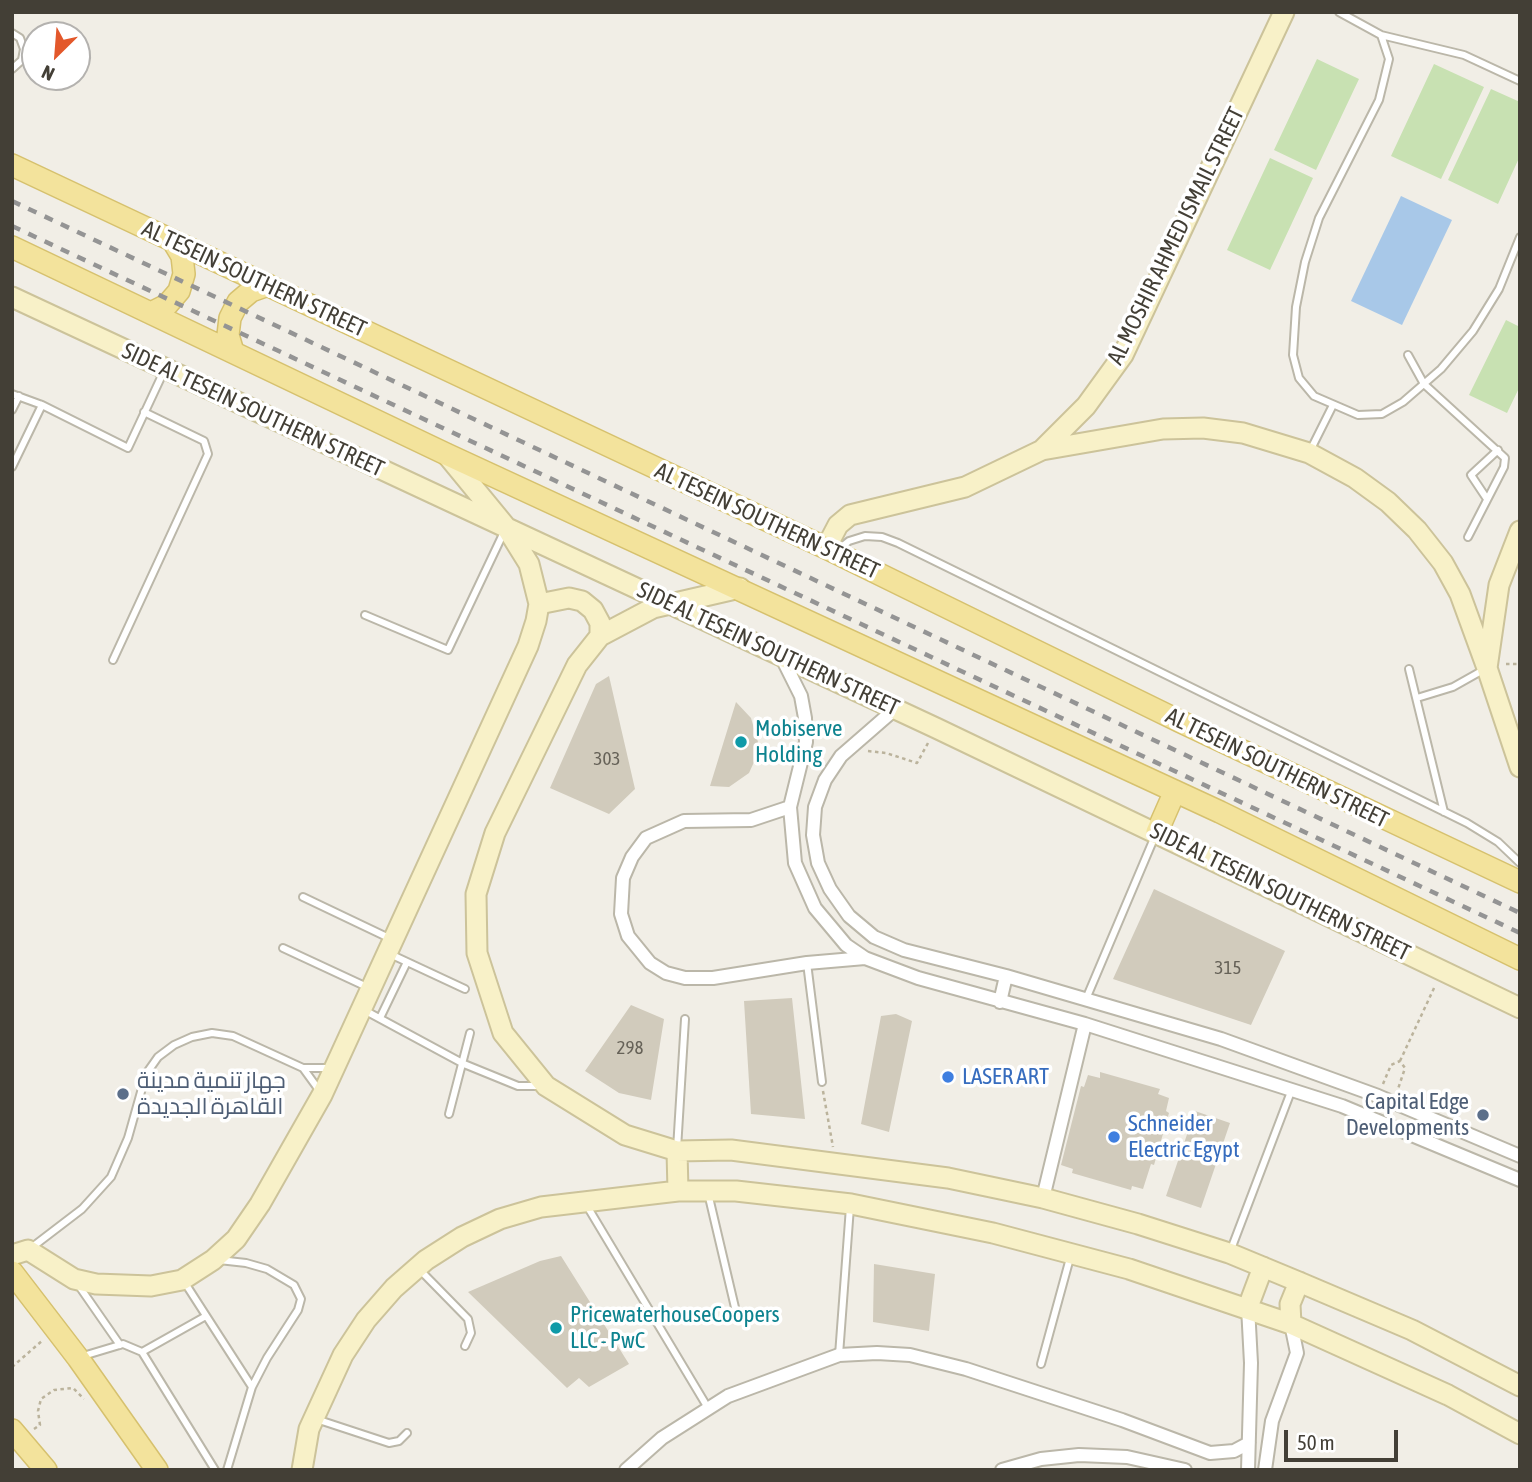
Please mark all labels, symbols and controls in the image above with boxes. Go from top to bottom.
north arrow [21,21,91,91]
text: N [38,61,58,86]
street label: AL MOSHIR AHMED ISMAIL STREET [1102,103,1250,369]
street label: AL TESEIN SOUTHERN STREET [137,215,371,343]
street label: SIDE AL TESEIN SOUTHERN STREET [118,337,388,483]
street label: AL TESEIN SOUTHERN STREET [650,457,884,585]
street label: SIDE AL TESEIN SOUTHERN STREET [633,576,903,722]
street label: AL TESEIN SOUTHERN STREET [1161,702,1393,834]
place label: Mobiserve Holding [755,715,842,769]
marker: Mobiserve Holding [733,734,749,750]
house number: 303 [594,748,620,770]
street label: SIDE AL TESEIN SOUTHERN STREET [1146,817,1414,967]
house number: 315 [1215,957,1241,979]
house number: 298 [617,1037,643,1059]
place label: LASER ART [962,1063,1049,1091]
place label: جهاز تنمية مدينة القاهرة الجديدة [137,1067,286,1121]
marker: LASER ART [940,1069,956,1085]
marker: جهاز تنمية مدينة القاهرة الجديدة [115,1086,131,1102]
place label: Capital Edge Developments [1346,1088,1469,1142]
marker: Capital Edge Developments [1475,1107,1491,1123]
place label: Schneider Electric Egypt [1128,1110,1240,1164]
marker: Schneider Electric Egypt [1106,1129,1122,1145]
place label: PricewaterhouseCoopers LLC - PwC [570,1301,780,1355]
marker: PricewaterhouseCoopers LLC - PwC [548,1320,564,1336]
scale bar [1287,1416,1401,1460]
text: 50 m [1297,1430,1335,1454]

